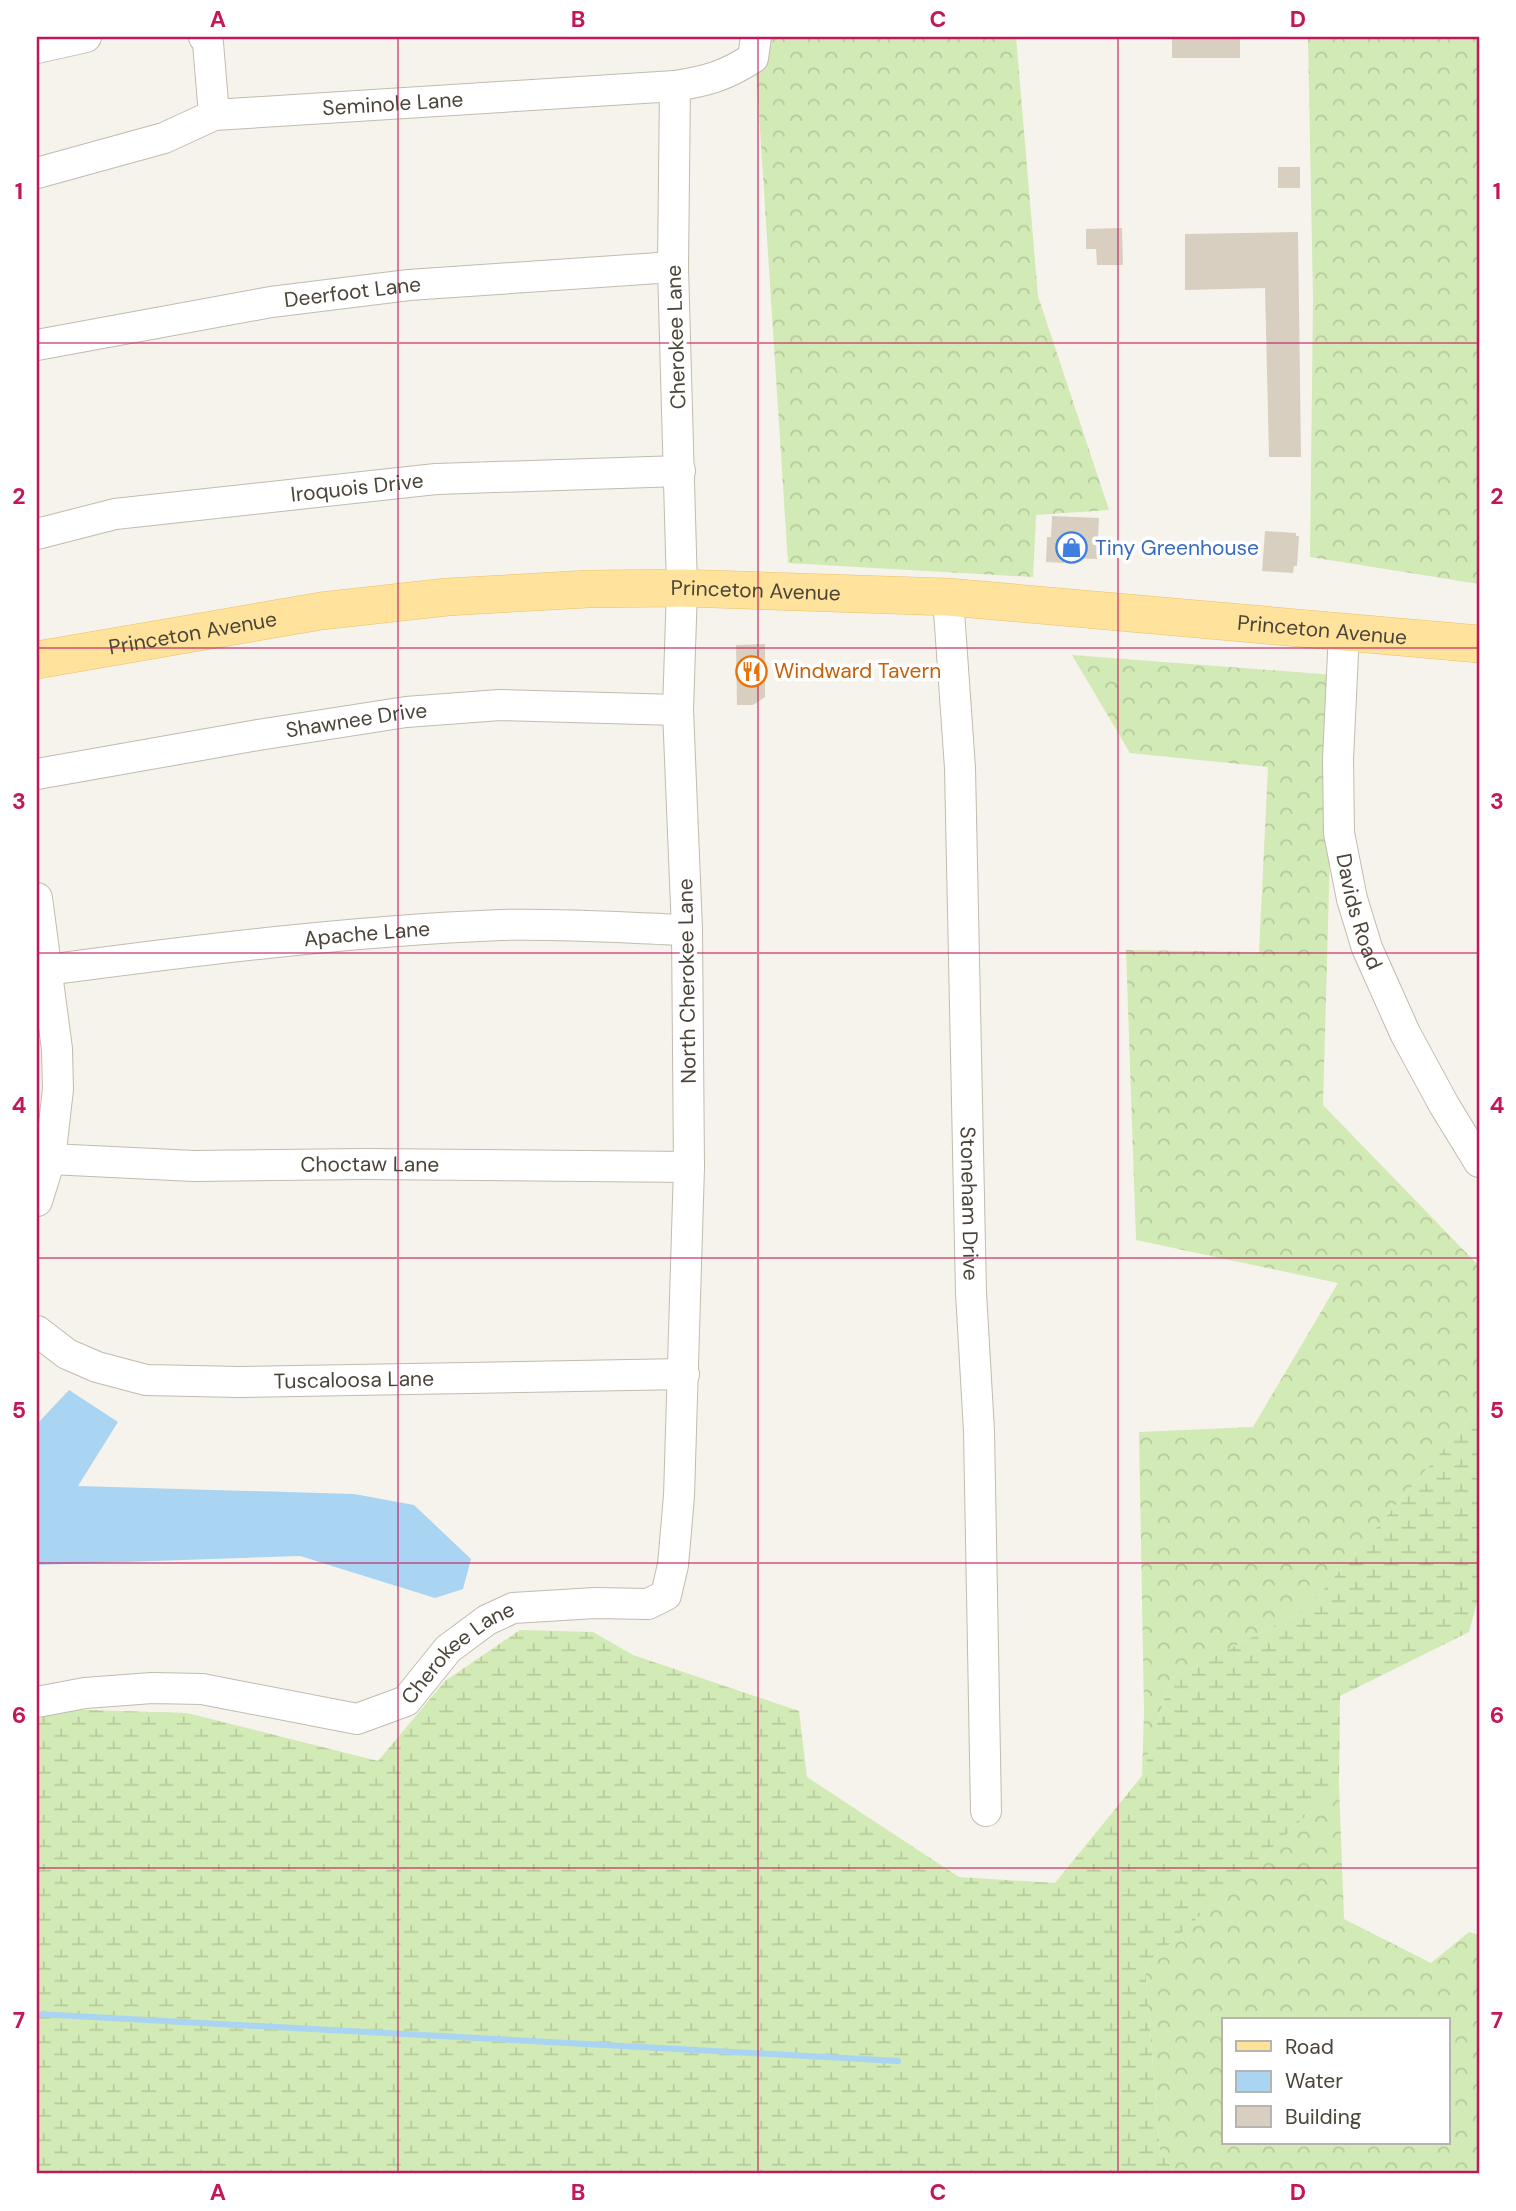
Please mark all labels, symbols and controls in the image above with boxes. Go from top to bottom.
text: A [210,4,226,34]
text: B [571,4,585,34]
text: C [930,4,946,34]
text: D [1290,4,1306,34]
street label: Seminole Lane [322,85,464,122]
text: 1 [15,176,23,206]
text: 1 [1493,176,1501,206]
street label: Cherokee Lane [659,264,693,410]
street label: Deerfoot Lane [282,270,422,314]
street label: Iroquois Drive [289,466,425,509]
text: 2 [12,481,26,511]
text: 2 [1490,481,1504,511]
shop icon: Tiny Greenhouse [1055,531,1089,565]
place label: Tiny Greenhouse [1095,534,1259,562]
street label: Princeton Avenue [671,574,841,607]
street label: Princeton Avenue [106,605,279,661]
street label: Princeton Avenue [1236,609,1408,652]
restaurant icon: Windward Tavern [734,654,768,688]
place label: Windward Tavern [774,657,941,685]
street label: Shawnee Drive [284,696,428,745]
text: 3 [12,786,26,816]
text: 3 [1490,786,1504,816]
street label: Davids Road [1329,851,1389,974]
street label: North Cherokee Lane [671,878,703,1084]
street label: Apache Lane [302,915,431,953]
text: 4 [12,1090,27,1120]
text: 4 [1490,1090,1505,1120]
street label: Stoneham Drive [954,1126,985,1281]
street label: Choctaw Lane [300,1150,439,1179]
street label: Tuscaloosa Lane [273,1364,434,1395]
text: 5 [12,1395,26,1425]
text: 5 [1490,1395,1504,1425]
street label: Cherokee Lane [395,1595,519,1710]
text: 6 [12,1700,26,1730]
text: 6 [1490,1700,1504,1730]
text: 7 [13,2005,25,2035]
text: 7 [1491,2005,1503,2035]
legend [1222,2018,1450,2144]
text: Road [1285,2033,1334,2061]
text: Water [1285,2067,1343,2095]
text: Building [1285,2103,1362,2131]
text: A [210,2177,226,2207]
text: B [571,2177,585,2207]
text: C [930,2177,946,2207]
text: D [1290,2177,1306,2207]

